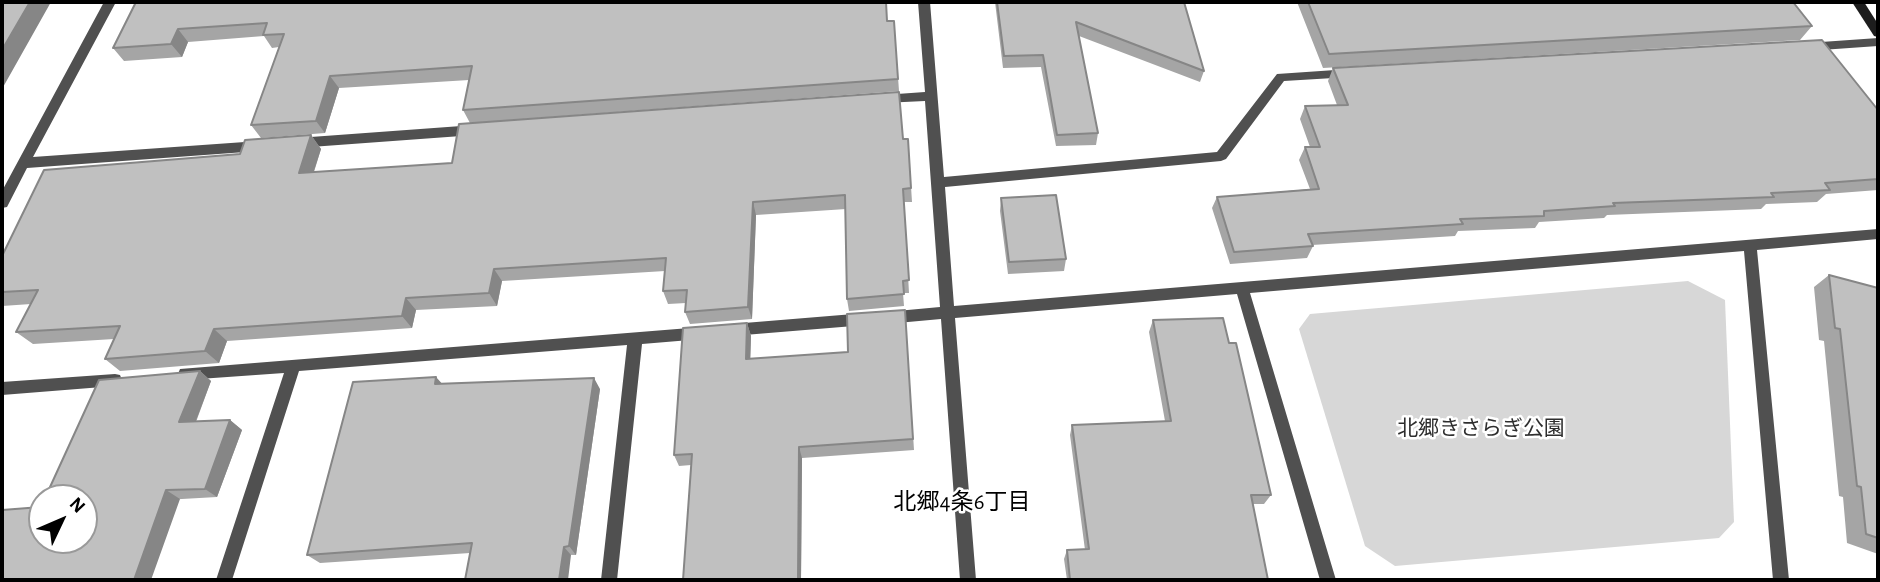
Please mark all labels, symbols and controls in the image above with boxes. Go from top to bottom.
park label: 北郷きさらぎ公園 [1397,416,1565,442]
north arrow [28,484,98,554]
district label: 北郷4条6丁目 [894,488,1030,516]
text: N [66,494,88,517]

